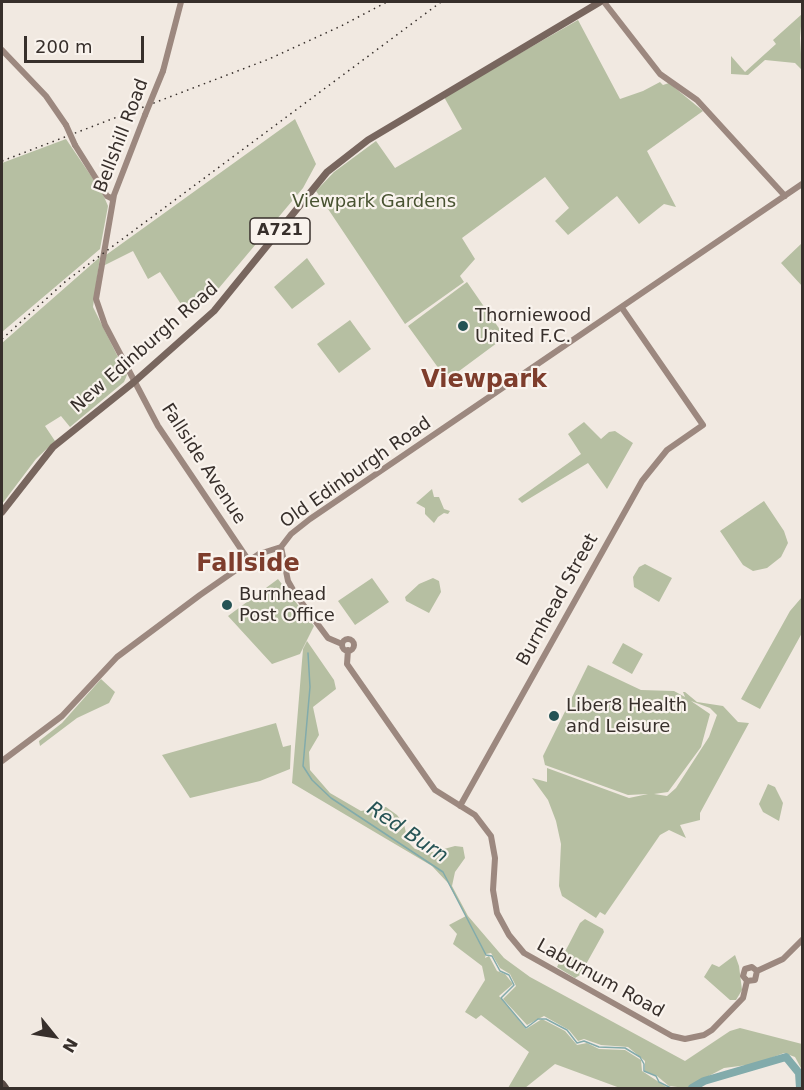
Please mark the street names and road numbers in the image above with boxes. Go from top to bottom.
street label: Bellshill Road [90,76,154,196]
road number: A721 [250,218,310,244]
street label: New Edinburgh Road [67,278,223,418]
street label: Fallside Avenue [156,400,250,528]
street label: Old Edinburgh Road [276,413,436,533]
street label: Burnhead Street [513,530,603,670]
street label: Laburnum Road [533,935,667,1023]

